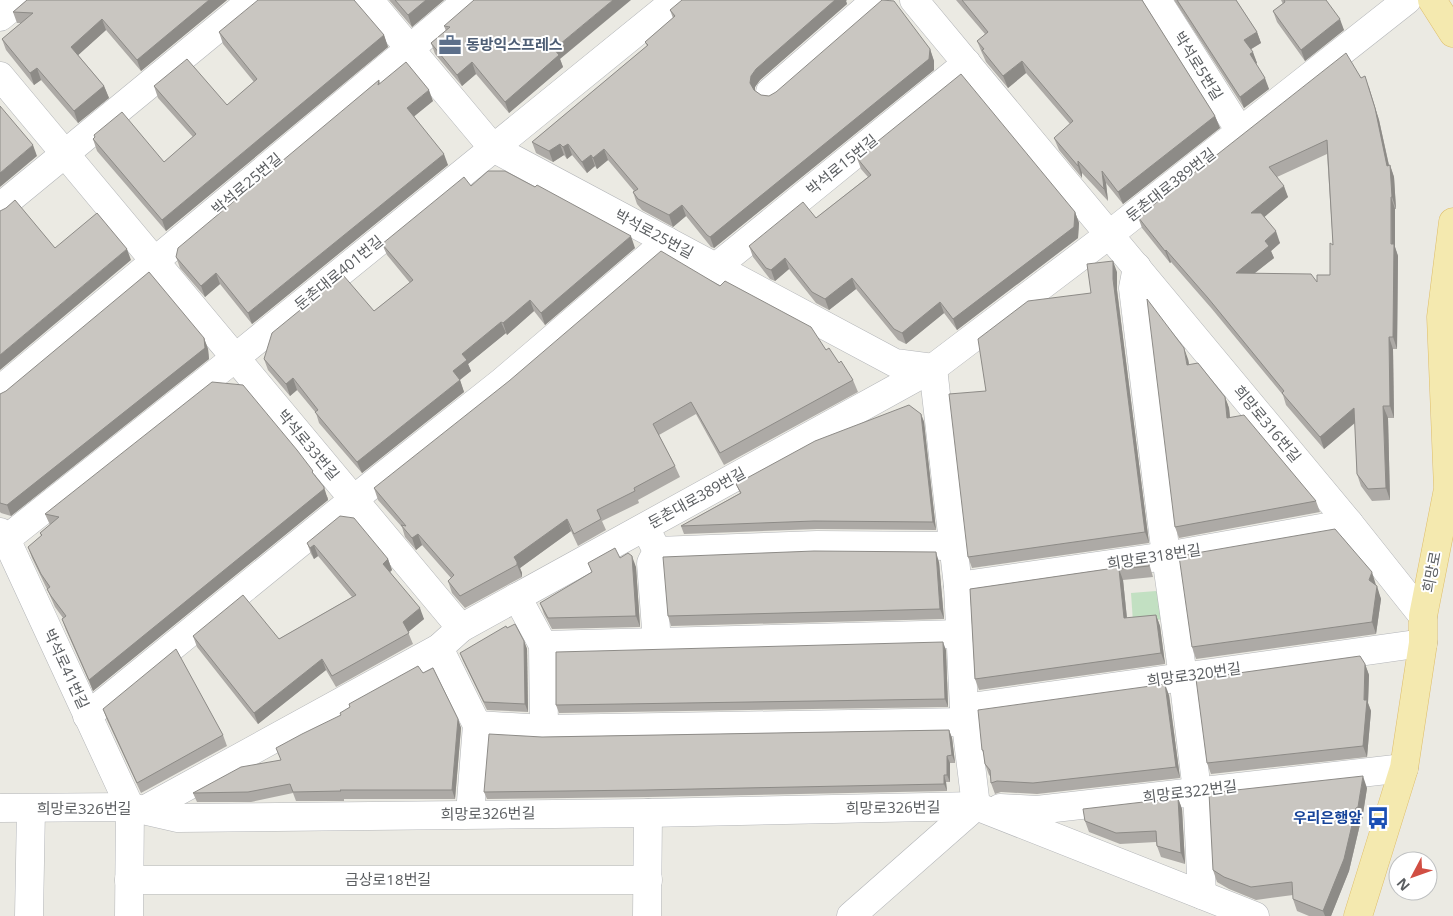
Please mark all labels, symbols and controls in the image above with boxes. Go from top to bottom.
street label: 박석로5번길 [1170,27,1228,104]
office icon: 동방익스프레스 [437,32,463,58]
place label: 동방익스프레스 [466,34,563,54]
street label: 박석로15번길 [802,129,881,199]
street label: 둔촌대로389번길 [1121,143,1219,226]
street label: 박석로25번길 [207,148,286,219]
street label: 박석로25번길 [612,204,697,262]
street label: 둔촌대로401번길 [290,230,387,314]
street label: 희망로316번길 [1230,381,1306,466]
street label: 박석로33번길 [273,405,344,484]
street label: 둔촌대로389번길 [644,462,749,532]
street label: 희망로318번길 [1105,539,1202,573]
street label: 희망로 [1417,550,1445,594]
street label: 박석로41번길 [40,625,94,712]
street label: 희망로320번길 [1146,658,1242,691]
street label: 희망로322번길 [1142,775,1238,807]
street label: 희망로326번길 [845,796,941,818]
street label: 희망로326번길 [37,798,131,818]
street label: 희망로326번길 [440,802,536,824]
bus stop icon: 우리은행앞 [1365,805,1391,831]
place label: 우리은행앞 [1293,807,1362,827]
north arrow [1388,851,1438,901]
street label: 금상로18번길 [345,869,431,889]
text: N [1392,874,1414,895]

